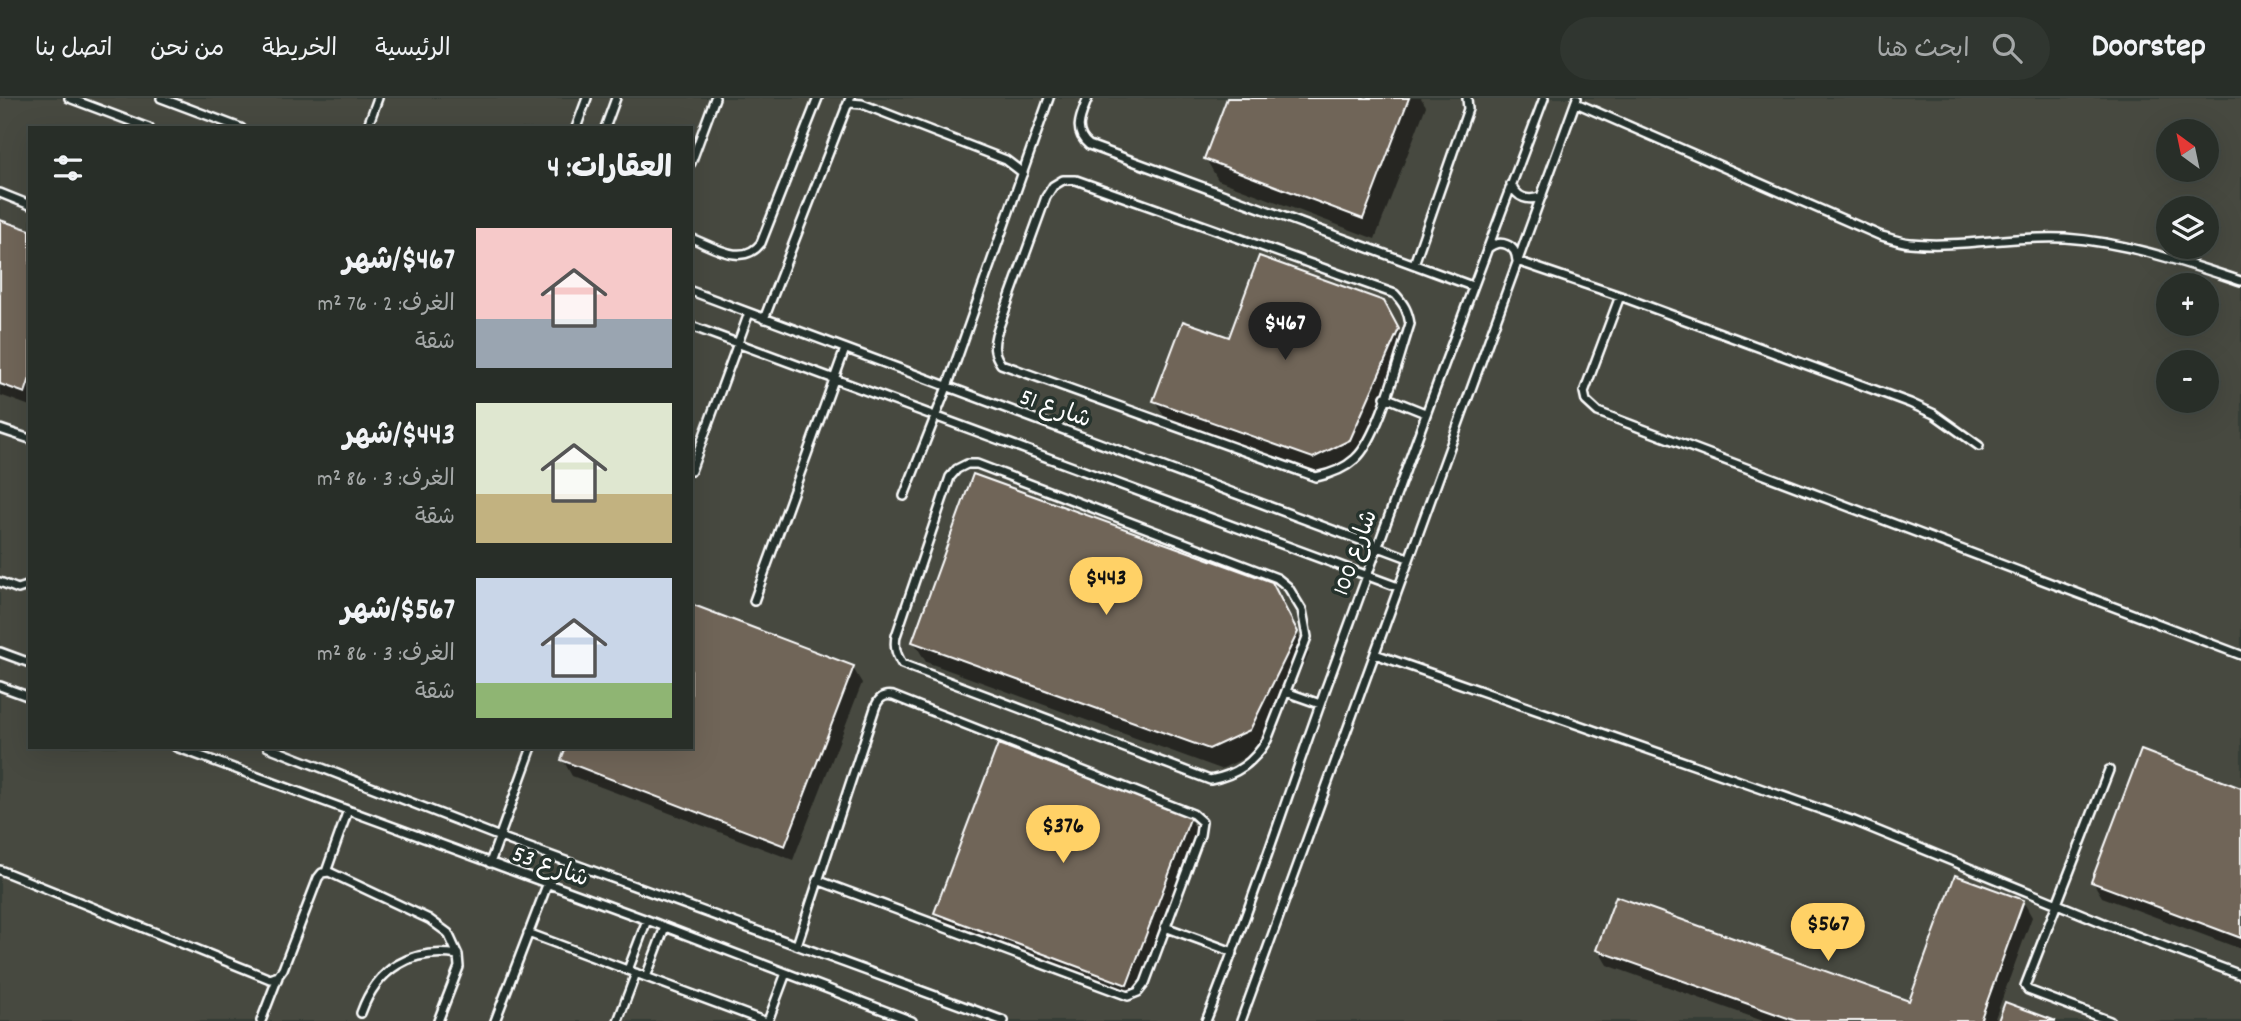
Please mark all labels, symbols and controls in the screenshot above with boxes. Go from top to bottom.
search box [1560,17,2050,80]
text: Doorstep [2092,25,2206,72]
icon: search [1988,29,2026,67]
text: ابحث هنا [1877,32,1970,69]
text: اتصل بنا [35,33,112,67]
text: من نحن [150,33,224,67]
text: الخريطة [262,33,337,67]
text: الرئيسية [375,33,451,67]
north arrow [2156,119,2219,182]
map controls [2156,119,2219,413]
icon: filters [49,149,87,187]
text: العقارات: 4 [547,149,672,192]
button: layers [2156,196,2219,259]
text: $467/شهر [343,241,455,284]
icon: home [532,256,616,340]
button: + [2156,273,2219,336]
text: الغرف: 2 · 76 m² [317,289,455,322]
pin: $467 [1244,302,1326,362]
text: $467 [1264,308,1306,341]
text: شقة [415,327,455,360]
button: − [2156,350,2219,413]
street label: شارع 51 [1014,381,1095,438]
text: $443/شهر [343,416,455,459]
icon: home [532,431,616,515]
text: الغرف: 3 · 86 m² [317,464,455,497]
text: شقة [415,502,455,535]
street label: شارع 100 [1326,505,1388,601]
pin: $443 [1065,558,1147,617]
text: $443 [1086,563,1126,596]
text: $567/شهر [341,591,455,634]
icon: home [532,606,616,690]
text: الغرف: 3 · 86 m² [317,639,455,672]
text: شقة [415,677,455,710]
pin: $376 [1022,806,1104,865]
text: $376 [1042,811,1084,844]
street label: شارع 53 [507,838,593,897]
pin: $567 [1787,904,1869,963]
text: $567 [1807,909,1849,942]

